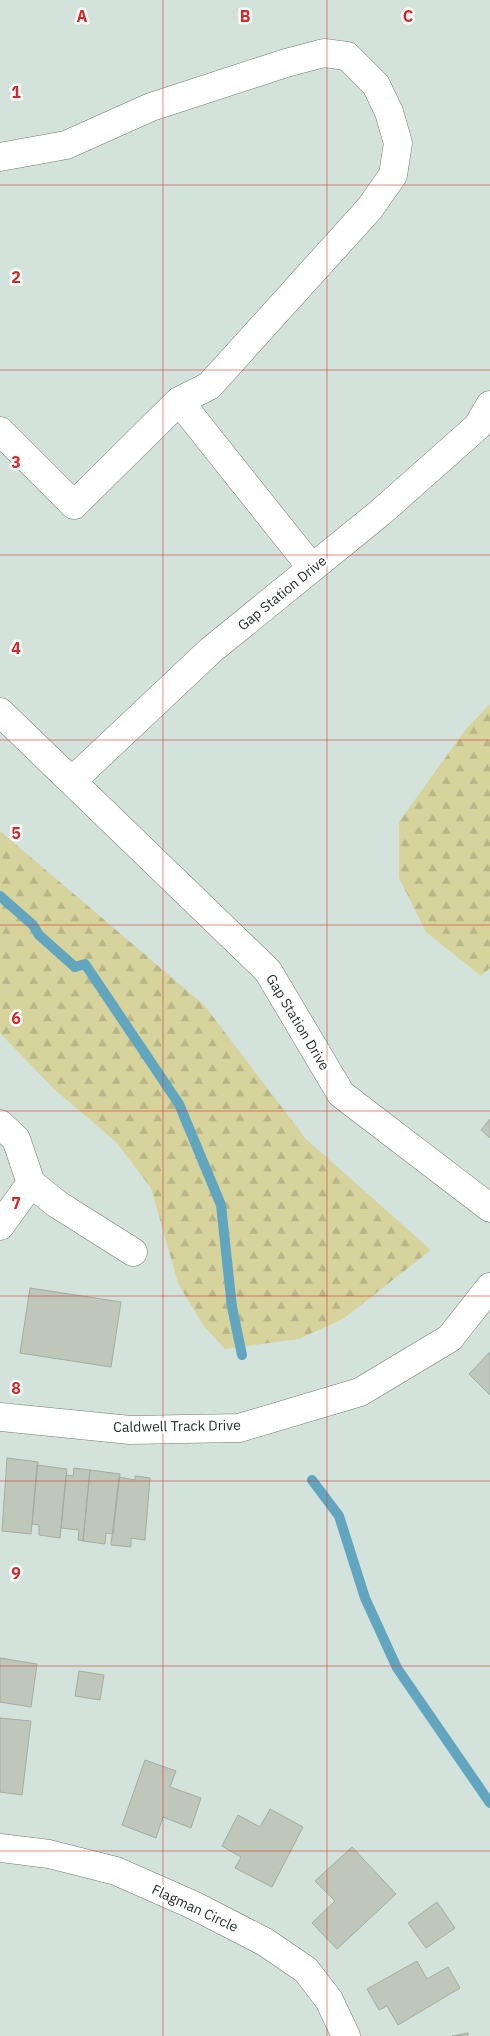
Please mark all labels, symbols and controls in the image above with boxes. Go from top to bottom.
text: A [77,6,88,26]
text: B [240,6,251,26]
text: C [403,6,413,26]
text: 1 [11,82,21,102]
text: 2 [11,267,21,287]
text: 3 [11,452,21,472]
street label: Gap Station Drive [234,551,330,634]
text: 4 [11,638,21,658]
text: 5 [11,823,21,843]
street label: Gap Station Drive [262,971,334,1074]
text: 6 [11,1008,21,1028]
text: 7 [11,1193,21,1213]
text: 8 [11,1378,21,1398]
street label: Caldwell Track Drive [113,1416,241,1436]
text: 9 [11,1563,21,1583]
street label: Flagman Circle [149,1880,241,1936]

